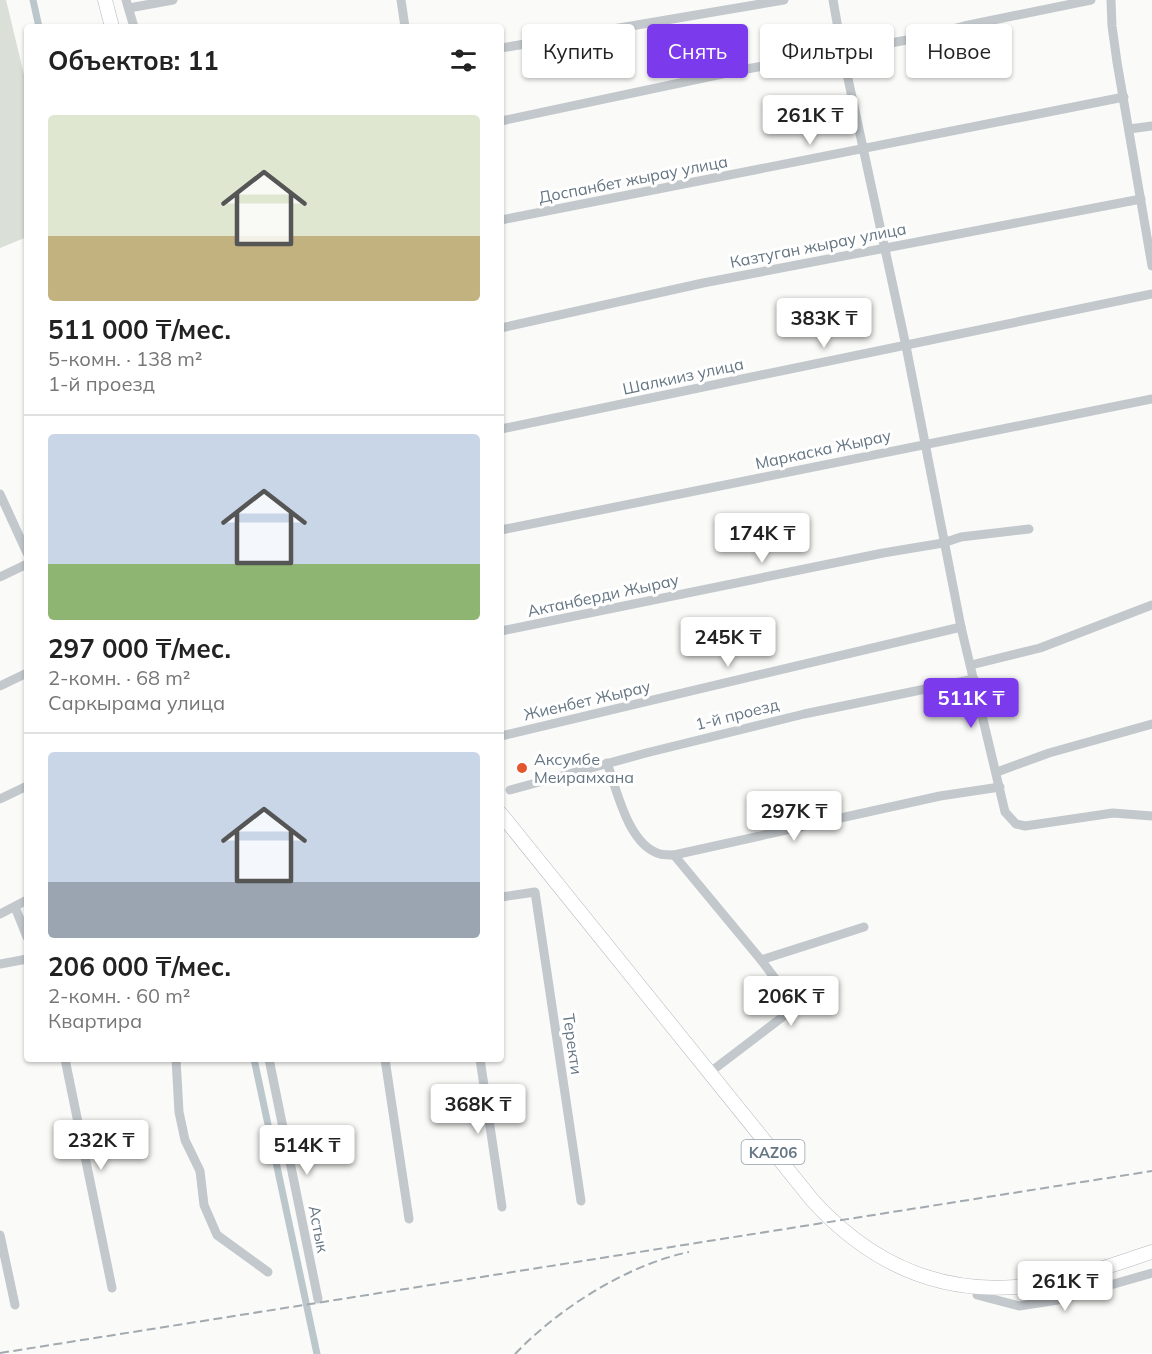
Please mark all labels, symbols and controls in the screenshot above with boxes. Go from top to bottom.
chip: Купить [522,24,635,78]
chip: Снять [647,24,748,78]
chip: Фильтры [760,24,894,78]
chip: Новое [906,24,1012,78]
text: Объектов: 11 [48,44,219,77]
icon: filters [447,44,480,77]
pin: 261K ₸ [761,95,859,146]
text: 261K ₸ [777,102,843,127]
street label: Доспанбет жырау улица [537,151,729,207]
icon: home [210,154,318,262]
street label: Казтуган жырау улица [728,218,908,272]
pin: 383K ₸ [775,298,873,349]
text: 383K ₸ [791,305,857,330]
text: 511 000 ₸/мес. [48,313,231,346]
text: 5-комн. · 138 m² [48,346,202,371]
street label: Шалкииз улица [621,353,745,399]
text: 1-й проезд [48,371,155,396]
street label: Маркаска Жырау [753,425,893,473]
icon: home [210,473,318,581]
pin: 174K ₸ [713,513,811,564]
text: 174K ₸ [729,520,795,545]
street label: Актанберди Жырау [525,569,681,621]
pin: 245K ₸ [679,617,777,668]
text: 245K ₸ [695,624,761,649]
text: 297 000 ₸/мес. [48,632,231,665]
text: 2-комн. · 68 m² [48,665,190,690]
street label: Жиенбет Жырау [522,676,653,724]
pin: 511K ₸ [922,678,1020,729]
text: 511K ₸ [938,685,1004,710]
text: Саркырама улица [48,690,225,715]
street label: 1-й проезд [693,694,781,734]
place label: Аксумбе Меирамхана [534,749,634,787]
marker: Аксумбе Меирамхана [515,761,529,775]
icon: home [210,791,318,899]
pin: 297K ₸ [745,791,843,842]
text: 297K ₸ [761,798,827,823]
text: 206 000 ₸/мес. [48,950,231,983]
pin: 206K ₸ [742,976,840,1027]
text: 2-комн. · 60 m² [48,983,190,1008]
text: 206K ₸ [758,983,824,1008]
text: Квартира [48,1008,142,1033]
street label: Теректи [559,1012,587,1076]
pin: 368K ₸ [429,1084,527,1135]
text: 368K ₸ [445,1091,511,1116]
pin: 232K ₸ [52,1120,150,1171]
pin: 514K ₸ [258,1125,356,1176]
text: 232K ₸ [68,1127,134,1152]
text: 514K ₸ [274,1132,340,1157]
road number: KАZ06 [742,1140,804,1164]
street label: Астык [305,1204,333,1255]
pin: 261K ₸ [1016,1261,1114,1312]
text: 261K ₸ [1032,1268,1098,1293]

